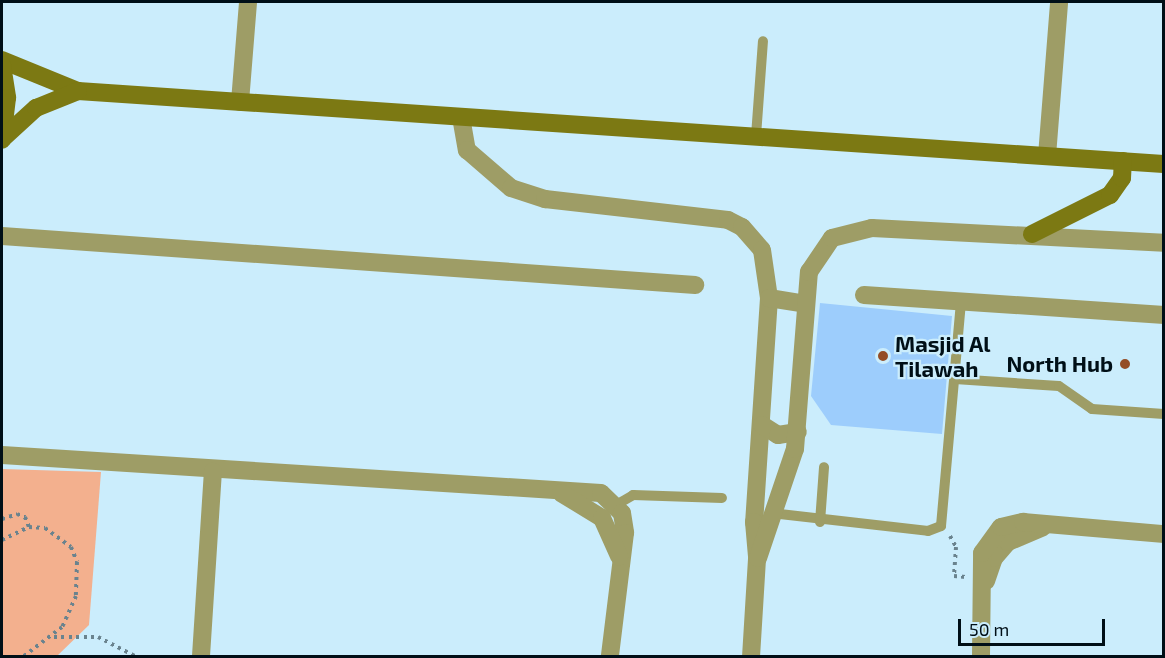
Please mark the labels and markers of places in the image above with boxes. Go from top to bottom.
place label: Masjid Al Tilawah [895,330,991,382]
marker: Masjid Al Tilawah [876,349,890,363]
place label: North Hub [1006,351,1113,377]
marker: North Hub [1118,357,1132,371]

